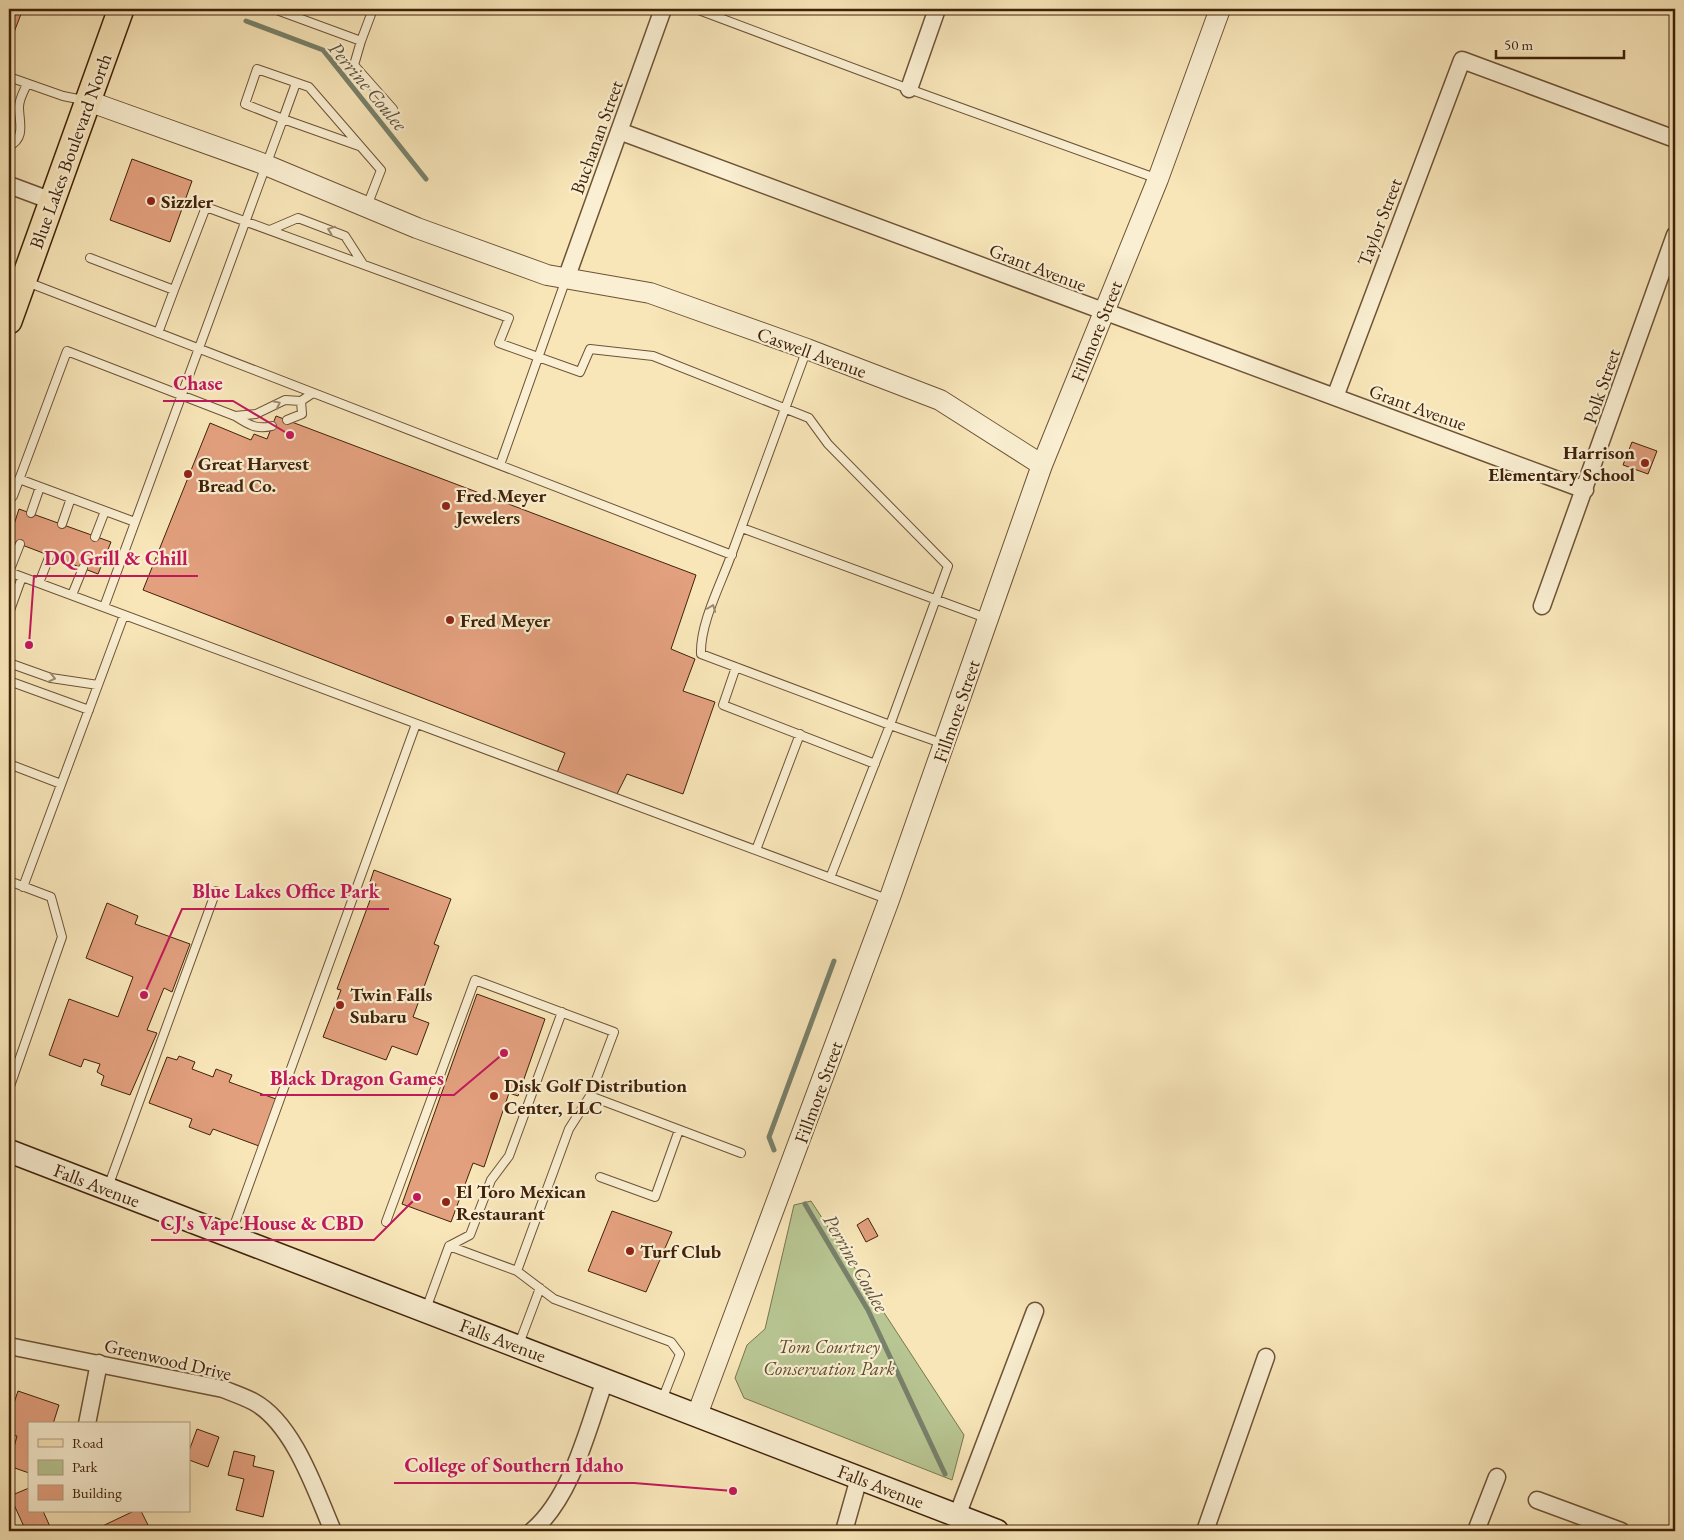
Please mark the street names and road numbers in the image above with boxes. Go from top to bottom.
street label: Blue Lakes Boulevard North [23,50,118,252]
street label: Buchanan Street [564,77,629,198]
street label: Taylor Street [1351,175,1408,270]
street label: Grant Avenue [986,238,1090,297]
street label: Fillmore Street [1065,277,1128,385]
street label: Caswell Avenue [754,321,870,384]
street label: Polk Street [1577,345,1626,427]
street label: Grant Avenue [1366,378,1470,437]
street label: Fillmore Street [927,656,986,766]
street label: Fillmore Street [788,1038,849,1147]
street label: Falls Avenue [50,1158,143,1213]
street label: Falls Avenue [456,1313,549,1368]
street label: Greenwood Drive [102,1333,234,1386]
street label: Falls Avenue [834,1459,927,1514]

